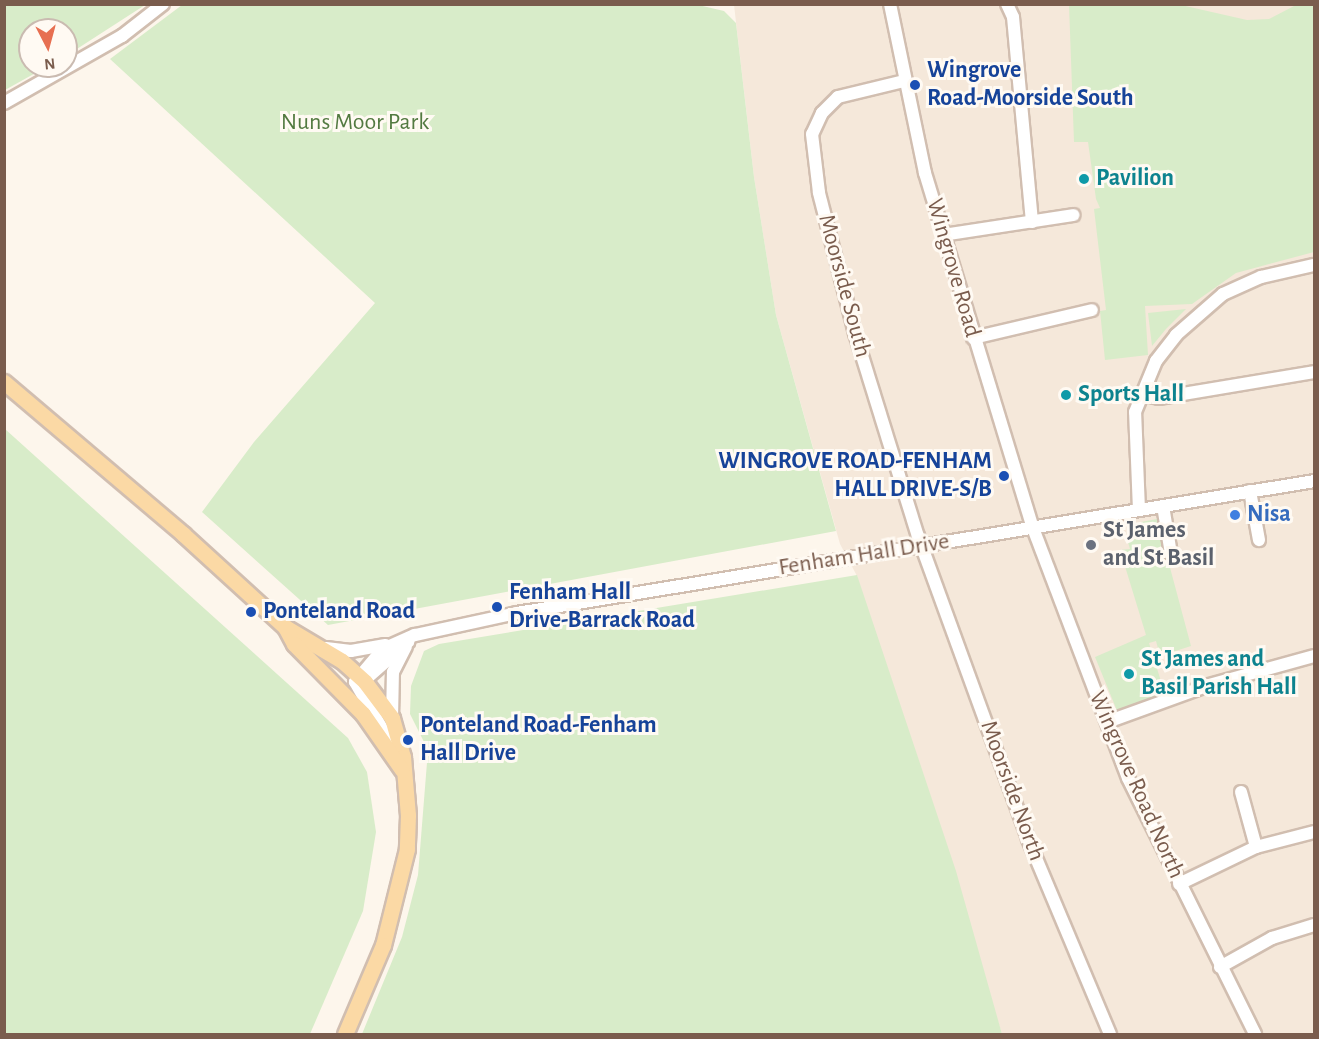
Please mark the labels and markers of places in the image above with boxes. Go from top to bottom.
place label: Wingrove Road-Moorside South [927,57,1134,113]
marker: Wingrove Road-Moorside South [908,78,922,92]
place label: Pavilion [1096,165,1174,193]
marker: Pavilion [1077,172,1091,186]
place label: Sports Hall [1078,381,1184,409]
marker: Sports Hall [1059,388,1073,402]
place label: WINGROVE ROAD-FENHAM HALL DRIVE-S/B [718,448,992,504]
marker: WINGROVE ROAD-FENHAM HALL DRIVE-S/B [997,469,1011,483]
place label: Nisa [1247,501,1291,529]
marker: Nisa [1228,508,1242,522]
place label: St James and St Basil [1103,517,1214,573]
marker: St James and St Basil [1084,538,1098,552]
place label: Fenham Hall Drive-Barrack Road [509,579,695,635]
place label: Ponteland Road [263,598,415,626]
marker: Fenham Hall Drive-Barrack Road [490,600,504,614]
marker: Ponteland Road [244,605,258,619]
place label: St James and Basil Parish Hall [1141,646,1297,702]
marker: St James and Basil Parish Hall [1122,667,1136,681]
place label: Ponteland Road-Fenham Hall Drive [420,712,657,768]
marker: Ponteland Road-Fenham Hall Drive [401,733,415,747]

